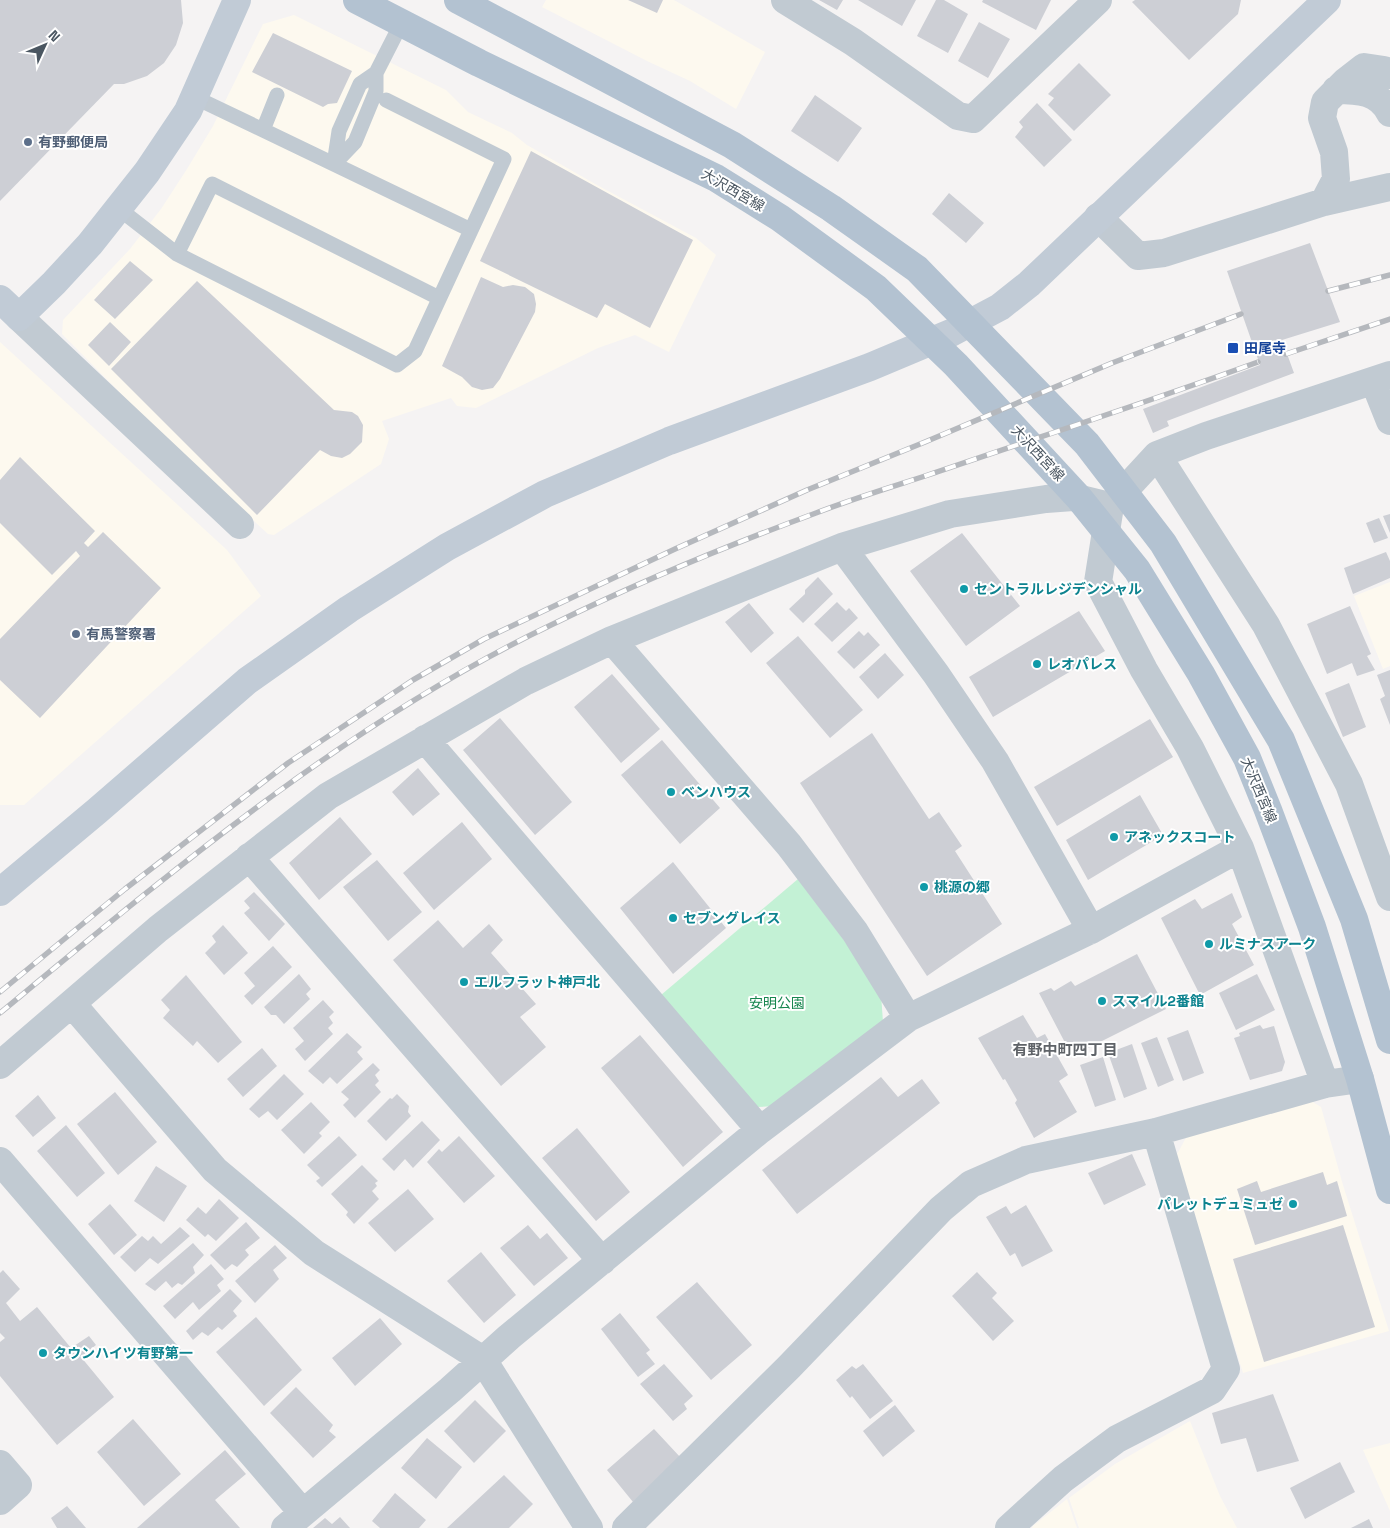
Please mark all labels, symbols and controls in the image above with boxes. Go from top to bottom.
north arrow [20,20,70,70]
text: N [45,26,64,46]
place label: 有野郵便局 [38,133,108,151]
marker: 有野郵便局 [22,136,34,148]
street label: 大沢西宮線 [698,165,768,215]
place label: 田尾寺 [1244,339,1286,357]
marker: 田尾寺 [1226,341,1240,355]
street label: 大沢西宮線 [1008,421,1068,485]
place label: セントラルレジデンシャル [974,580,1142,598]
marker: セントラルレジデンシャル [958,583,970,595]
place label: 有馬警察署 [86,625,156,643]
marker: 有馬警察署 [70,628,82,640]
place label: レオパレス [1047,655,1117,673]
marker: レオパレス [1031,658,1043,670]
street label: 大沢西宮線 [1237,754,1281,826]
place label: ベンハウス [681,783,751,801]
marker: ベンハウス [665,786,677,798]
place label: アネックスコート [1124,828,1236,846]
marker: アネックスコート [1108,831,1120,843]
place label: 桃源の郷 [934,878,990,896]
marker: 桃源の郷 [918,881,930,893]
place label: セブングレイス [683,909,781,927]
marker: セブングレイス [667,912,679,924]
place label: ルミナスアーク [1219,935,1316,953]
marker: ルミナスアーク [1203,938,1215,950]
place label: エルフラット神戸北 [474,973,600,991]
marker: エルフラット神戸北 [458,976,470,988]
place label: スマイル2番館 [1112,992,1204,1010]
park label: 安明公園 [749,994,805,1012]
marker: スマイル2番館 [1096,995,1108,1007]
district label: 有野中町四丁目 [1012,1040,1118,1059]
place label: パレットデュミュゼ [1157,1195,1283,1213]
marker: パレットデュミュゼ [1287,1198,1299,1210]
place label: タウンハイツ有野第一 [53,1344,193,1362]
marker: タウンハイツ有野第一 [37,1347,49,1359]

